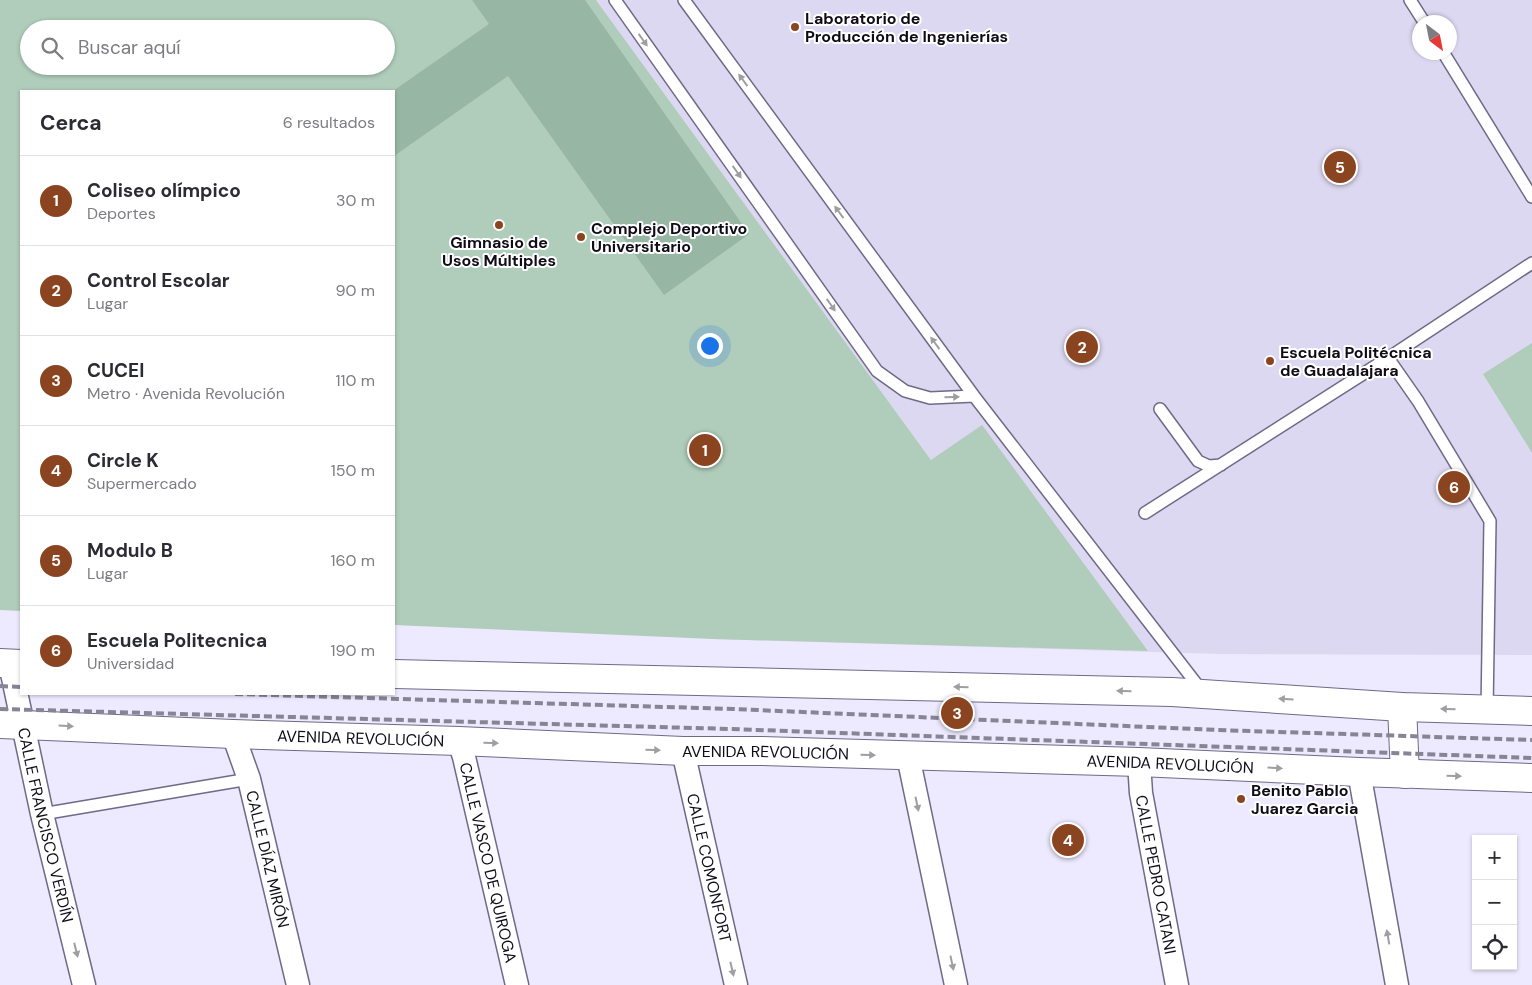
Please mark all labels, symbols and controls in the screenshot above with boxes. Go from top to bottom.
place label: Laboratorio de Producción de Ingenierías [805,8,1008,47]
north arrow [1412,15,1457,60]
search box [20,20,395,75]
marker: Laboratorio de Producción de Ingenierías [789,21,801,33]
one-way arrow [638,33,648,47]
icon: search [38,34,66,62]
text: Buscar aquí [78,35,181,60]
one-way arrow [738,73,748,87]
text: Cerca [40,109,102,137]
text: 6 resultados [283,112,375,133]
pin: 5 [1324,148,1356,186]
one-way arrow [732,166,742,179]
text: Coliseo olímpico [87,178,241,203]
text: 1 [53,190,59,211]
text: 30 m [336,190,375,211]
text: Deportes [87,203,156,224]
one-way arrow [834,205,844,219]
place label: Complejo Deportivo Universitario [591,218,747,257]
marker: Gimnasio de Usos Múltiples [493,219,505,231]
marker: Complejo Deportivo Universitario [575,231,587,243]
place label: Gimnasio de Usos Múltiples [442,232,556,271]
text: Control Escolar [87,268,230,293]
text: 2 [51,280,61,301]
text: 90 m [335,280,375,301]
text: Lugar [87,293,128,314]
one-way arrow [826,298,836,312]
pin: 2 [1066,328,1098,366]
your location [697,333,723,359]
one-way arrow [930,336,940,350]
place label: Escuela Politécnica de Guadalajara [1280,342,1432,381]
marker: Escuela Politécnica de Guadalajara [1264,355,1276,367]
text: CUCEI [87,358,144,383]
text: 3 [51,370,61,391]
text: 110 m [336,370,375,391]
text: Metro · Avenida Revolución [87,383,285,404]
one-way arrow [944,393,960,401]
pin: 1 [689,431,721,469]
text: Circle K [87,448,159,473]
text: 4 [51,460,61,481]
text: 150 m [331,460,375,481]
pin: 6 [1438,468,1470,506]
text: Supermercado [87,473,197,494]
text: Modulo B [87,538,173,563]
text: 5 [51,550,61,571]
text: 160 m [331,550,375,571]
text: Lugar [87,563,128,584]
text: Escuela Politecnica [87,628,267,653]
text: 6 [51,640,61,661]
text: 190 m [331,640,375,661]
text: Universidad [87,653,174,674]
one-way arrow [953,683,969,691]
one-way arrow [1116,687,1132,695]
pin: 3 [941,694,973,732]
one-way arrow [1278,695,1294,703]
one-way arrow [1440,705,1456,713]
one-way arrow [58,723,74,731]
street label: AVENIDA REVOLUCIÓN [277,725,445,752]
street label: CALLE FRANCISCO VERDÍN [13,726,78,925]
one-way arrow [483,739,499,747]
street label: AVENIDA REVOLUCIÓN [682,741,849,765]
one-way arrow [645,746,661,754]
street label: AVENIDA REVOLUCIÓN [1086,750,1254,778]
one-way arrow [860,751,876,759]
street label: CALLE VASCO DE QUIROGA [455,760,522,965]
one-way arrow [1267,765,1283,773]
one-way arrow [1446,772,1462,780]
place label: Benito Pablo Juarez Garcia [1251,780,1358,819]
street label: CALLE DÍAZ MIRÓN [241,788,294,930]
street label: CALLE COMONFORT [682,792,736,945]
street label: CALLE PEDRO CATANI [1131,793,1181,956]
marker: Benito Pablo Juarez Garcia [1235,793,1247,805]
one-way arrow [914,796,922,812]
pin: 4 [1052,821,1084,859]
map controls [1472,835,1517,970]
button: + [1472,835,1517,880]
button: − [1472,880,1517,925]
button: locate [1472,925,1517,970]
one-way arrow [1384,929,1392,945]
one-way arrow [72,942,80,957]
one-way arrow [948,955,956,971]
one-way arrow [729,962,737,978]

